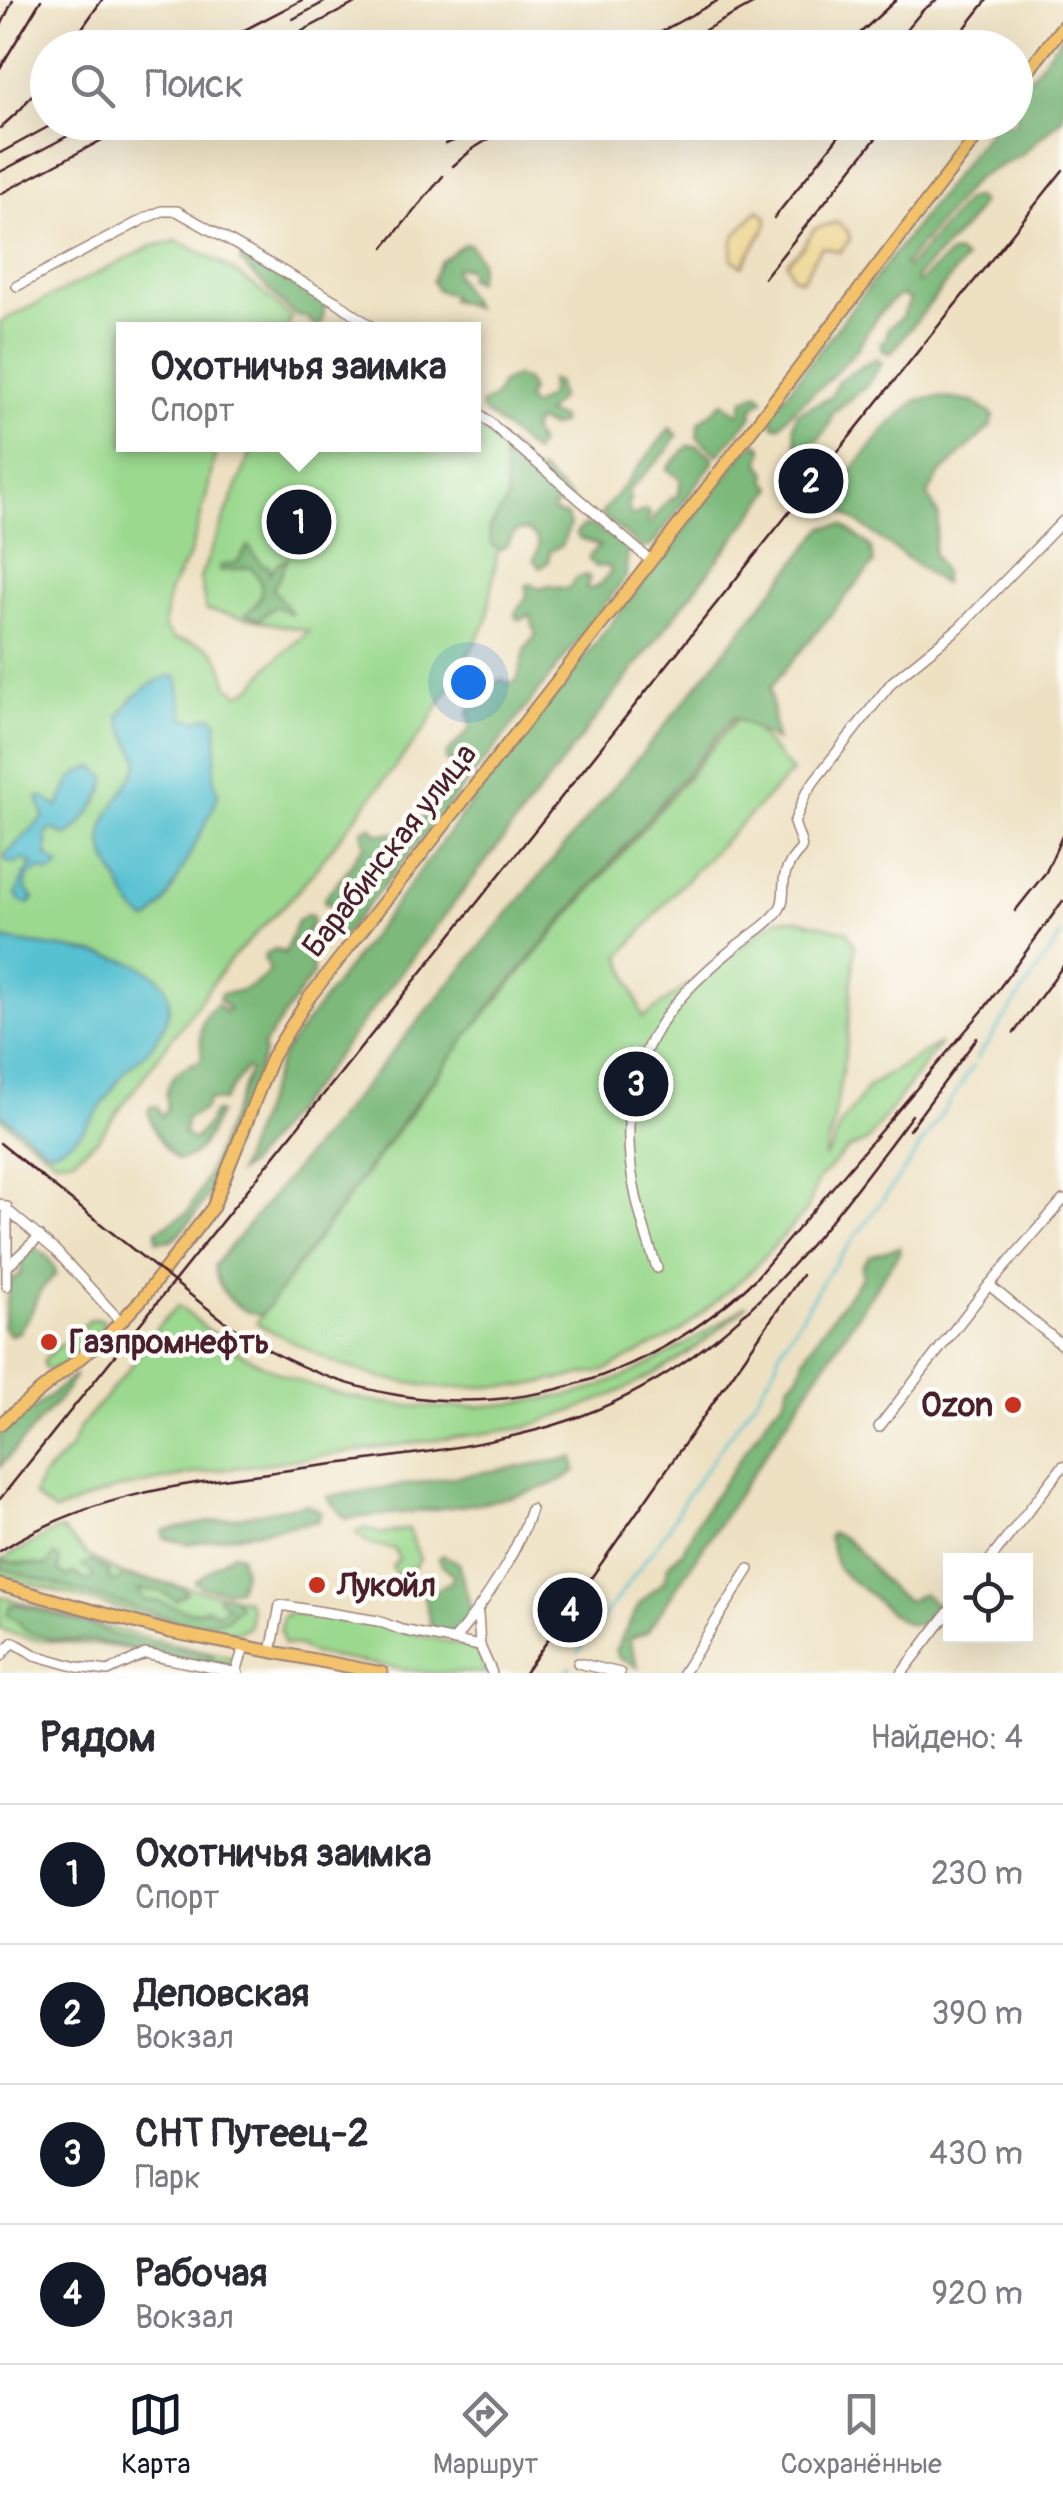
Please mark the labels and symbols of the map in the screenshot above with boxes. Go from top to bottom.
pin: 2 [778,444,844,518]
pin: 1 [266,484,332,560]
your location [443,657,494,708]
street label: Барабинская улица [294,735,486,966]
pin: 3 [604,1046,668,1122]
place label: Газпромнефть [69,1323,269,1363]
marker: Газпромнефть [38,1331,60,1353]
place label: Ozon [921,1386,993,1426]
marker: Ozon [1002,1394,1024,1416]
place label: Лукойл [336,1566,436,1606]
pin: 4 [538,1572,602,1648]
marker: Лукойл [306,1574,328,1596]

